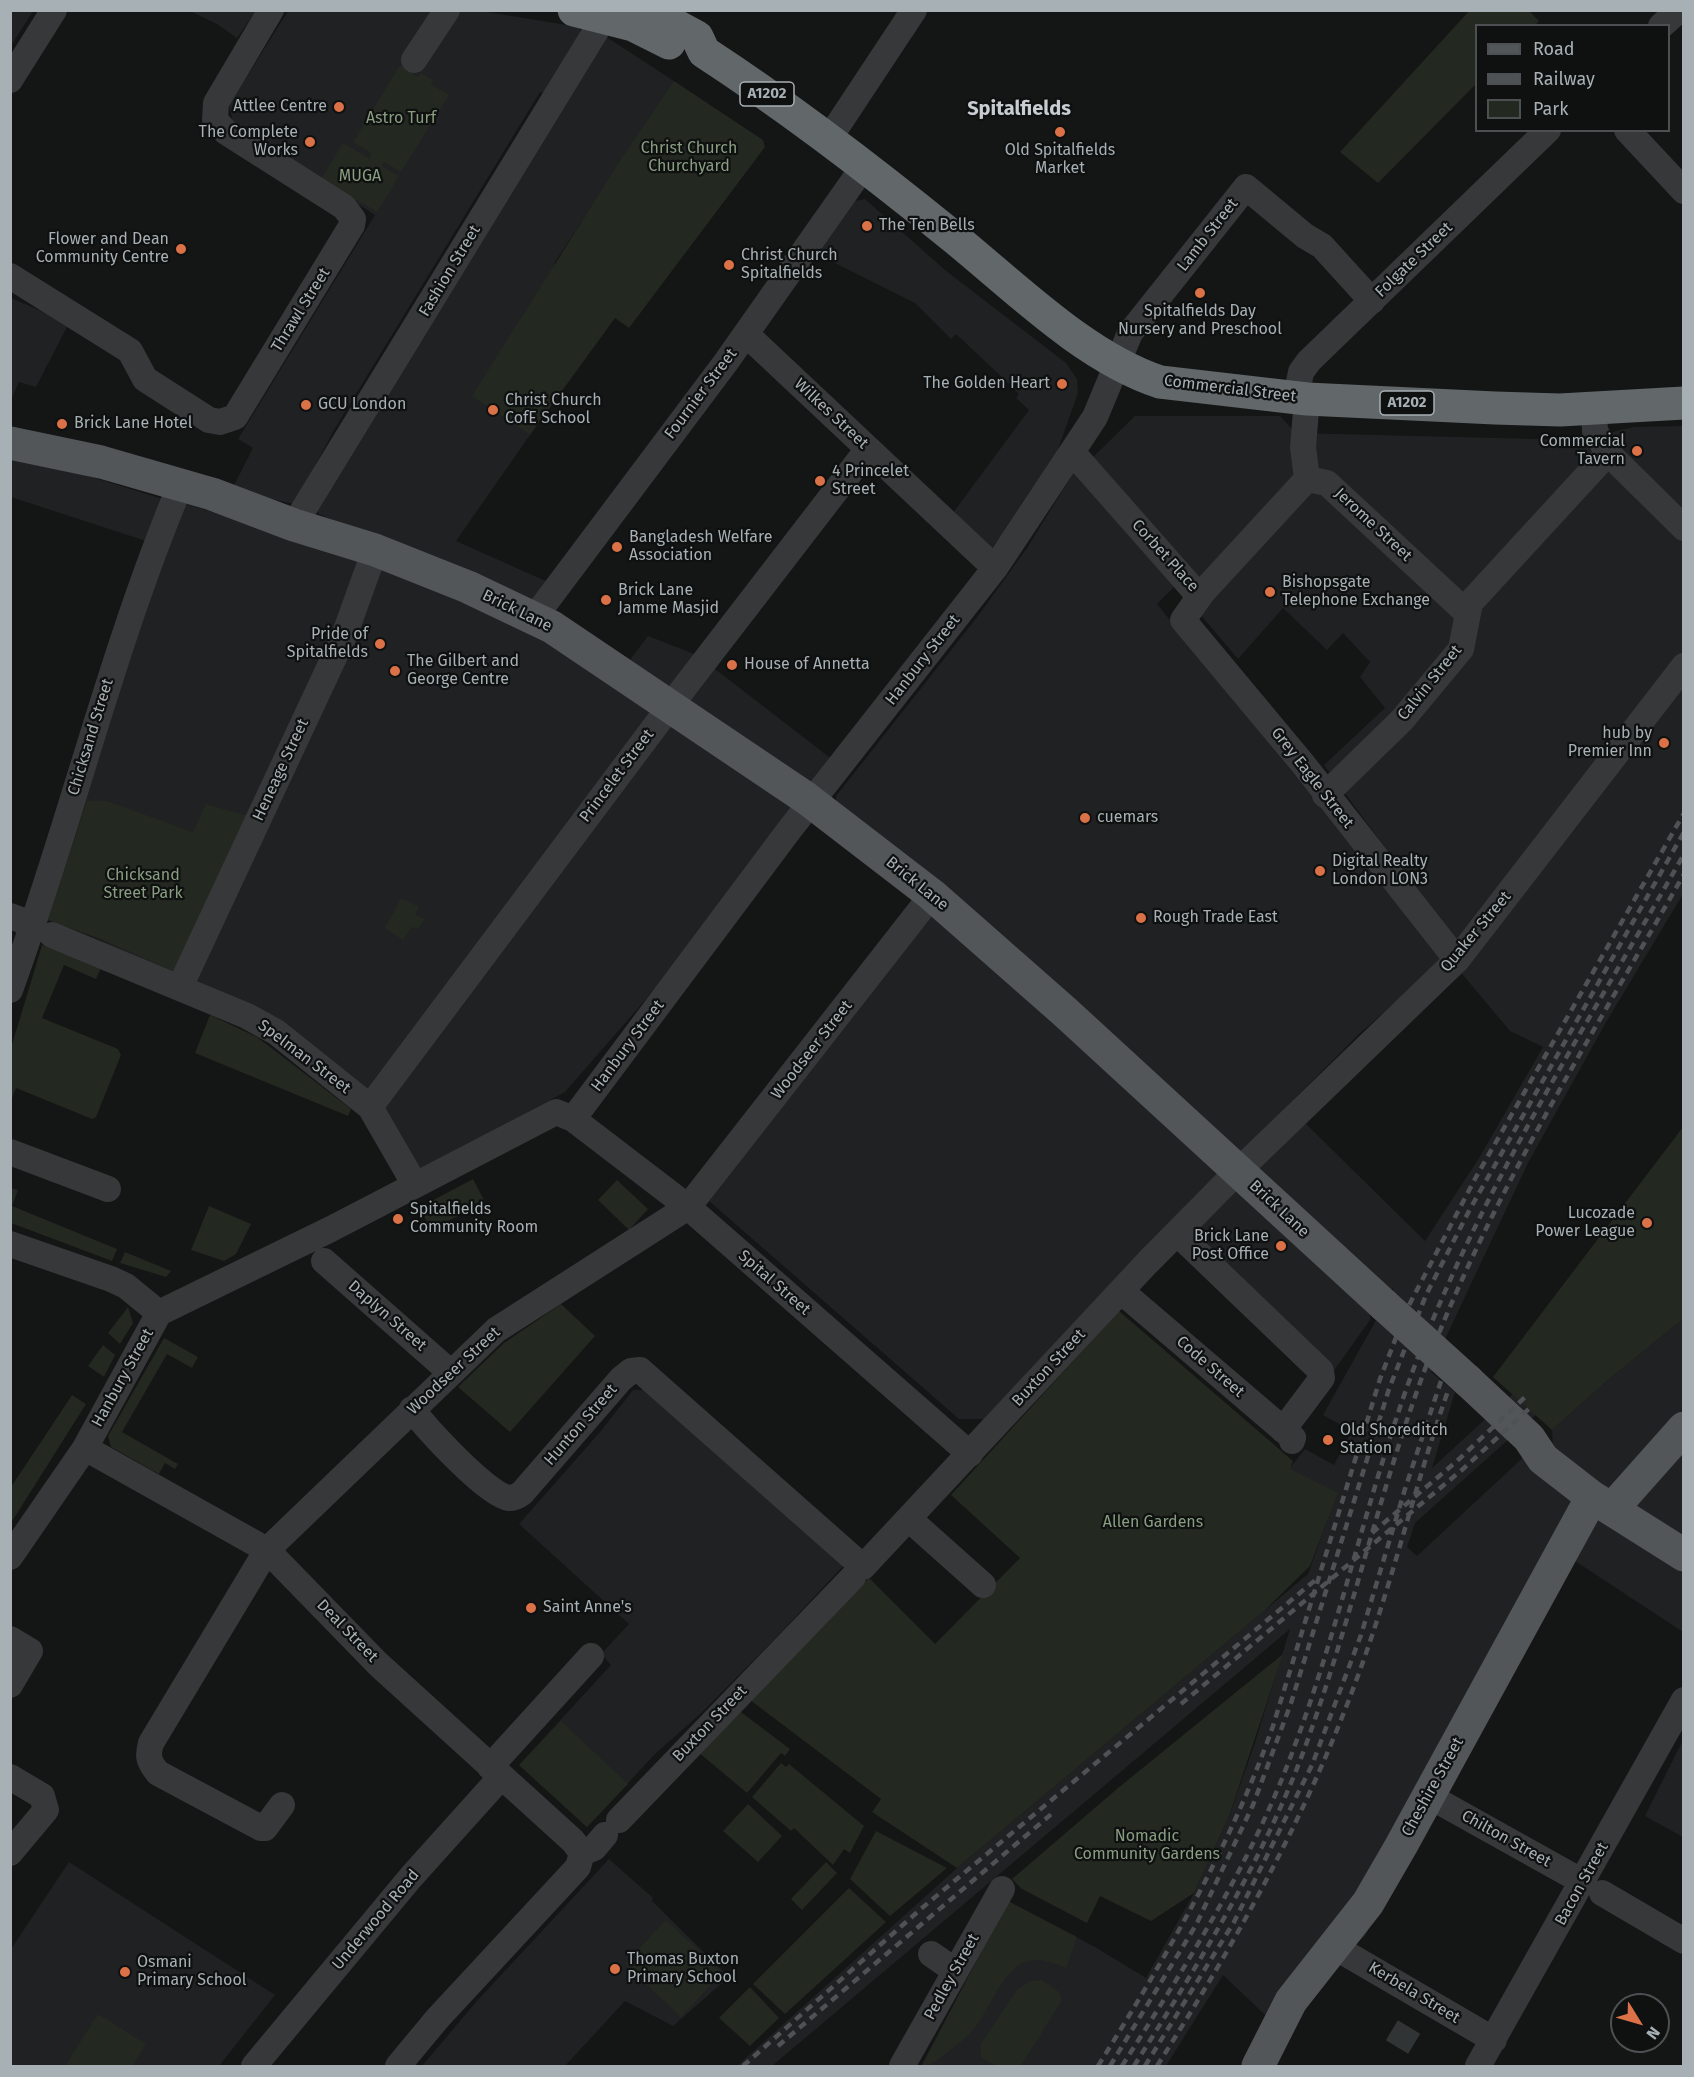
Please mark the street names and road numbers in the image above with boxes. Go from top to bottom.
road number: A1202 [740,82,794,106]
street label: Lamb Street [1174,195,1242,275]
street label: Folgate Street [1371,218,1457,302]
street label: Fashion Street [415,222,485,320]
street label: Thrawl Street [268,264,334,356]
street label: Fournier Street [661,345,741,443]
street label: Commercial Street [1163,371,1297,407]
street label: Wilkes Street [790,375,872,453]
road number: A1202 [1380,391,1434,415]
street label: Jerome Street [1330,484,1416,566]
street label: Corbet Place [1127,516,1203,596]
street label: Brick Lane [479,586,555,636]
street label: Hanbury Street [882,611,964,709]
street label: Calvin Street [1394,641,1466,725]
street label: Chicksand Street [64,676,118,798]
street label: Heneage Street [249,716,313,824]
street label: Grey Eagle Street [1267,724,1357,832]
street label: Princelet Street [576,726,658,826]
street label: Brick Lane [882,853,952,915]
street label: Quaker Street [1437,888,1515,976]
street label: Hanbury Street [587,997,669,1095]
street label: Woodseer Street [767,997,857,1103]
street label: Spelman Street [254,1016,354,1098]
street label: Brick Lane [1245,1176,1313,1242]
street label: Spital Street [734,1246,814,1320]
street label: Daplyn Street [344,1277,430,1355]
street label: Woodseer Street [404,1323,504,1419]
street label: Hanbury Street [88,1325,158,1431]
street label: Buxton Street [1008,1325,1090,1411]
street label: Code Street [1172,1332,1248,1402]
street label: Hunton Street [540,1380,622,1470]
street label: Deal Street [312,1596,382,1666]
street label: Buxton Street [669,1682,751,1766]
street label: Cheshire Street [1398,1734,1468,1840]
street label: Chilton Street [1458,1807,1554,1871]
street label: Bacon Street [1551,1839,1613,1929]
street label: Underwood Road [328,1866,424,1974]
street label: Pedley Street [920,1930,984,2024]
street label: Kerbela Street [1365,1958,1463,2028]

